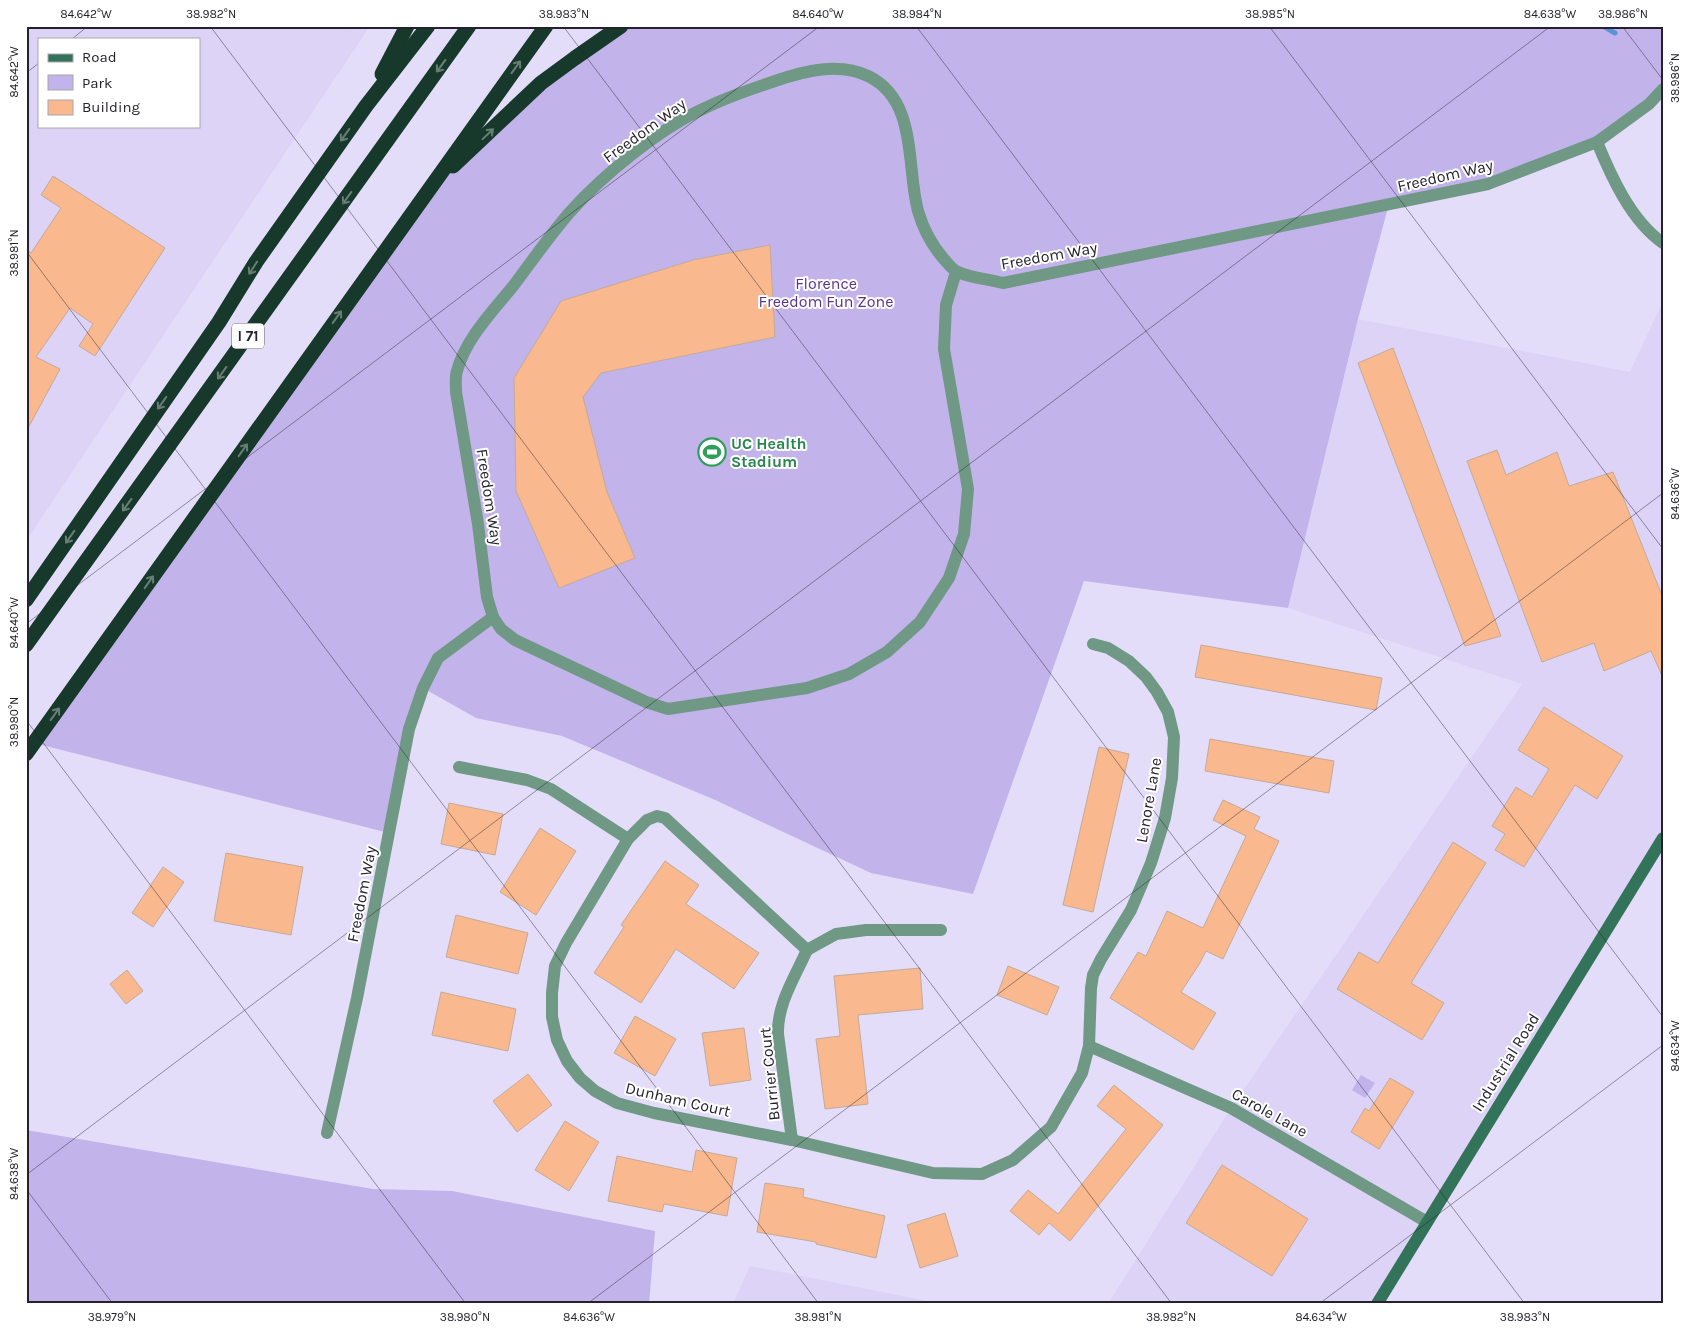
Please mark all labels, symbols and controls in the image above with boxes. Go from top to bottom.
text: 84.642°W [60,7,112,21]
text: 38.982°N [186,7,236,21]
text: 38.983°N [539,7,589,21]
text: 84.640°W [792,7,844,21]
text: 38.984°N [892,7,942,21]
text: 38.985°N [1245,7,1295,21]
text: 84.638°W [1524,7,1576,21]
text: 38.986°N [1598,7,1648,21]
legend [38,38,200,128]
text: 84.642°W [7,46,21,98]
text: Road [82,48,117,66]
text: 38.986°N [1668,53,1682,103]
one-way arrow [436,59,446,73]
one-way arrow [511,61,522,74]
text: Park [82,74,112,92]
street label: Freedom Way [599,94,690,167]
text: Building [82,98,140,116]
one-way arrow [340,128,350,142]
one-way arrow [481,128,494,140]
street label: Freedom Way [1395,155,1495,196]
one-way arrow [341,191,352,204]
text: 38.981°N [7,229,21,277]
street label: Freedom Way [999,238,1099,273]
one-way arrow [247,261,257,275]
park label: Florence Freedom Fun Zone [759,274,893,311]
one-way arrow [332,310,342,324]
road number: I 71 [232,324,264,348]
one-way arrow [216,366,227,379]
one-way arrow [157,396,167,410]
place label: UC Health Stadium [731,434,807,471]
sports icon: UC Health Stadium [697,437,727,467]
one-way arrow [238,443,248,457]
street label: Freedom Way [472,447,507,547]
text: 84.636°W [1668,468,1682,520]
one-way arrow [122,498,132,512]
one-way arrow [65,530,75,544]
one-way arrow [144,575,154,589]
text: 84.640°W [7,597,21,649]
text: 38.980°N [7,697,21,747]
one-way arrow [49,708,60,722]
street label: Lenore Lane [1132,756,1165,844]
street label: Freedom Way [343,844,380,944]
street label: Industrial Road [1468,1010,1543,1115]
text: 84.634°W [1668,1020,1682,1072]
street label: Burrier Court [755,1026,784,1122]
street label: Dunham Court [624,1078,732,1121]
street label: Carole Lane [1228,1084,1311,1141]
text: 84.638°W [7,1148,21,1200]
text: 38.979°N [88,1310,136,1324]
text: 38.980°N [440,1310,490,1324]
text: 84.636°W [563,1310,615,1324]
text: 38.981°N [794,1310,842,1324]
text: 38.982°N [1146,1310,1196,1324]
text: 84.634°W [1295,1310,1347,1324]
text: 38.983°N [1500,1310,1550,1324]

